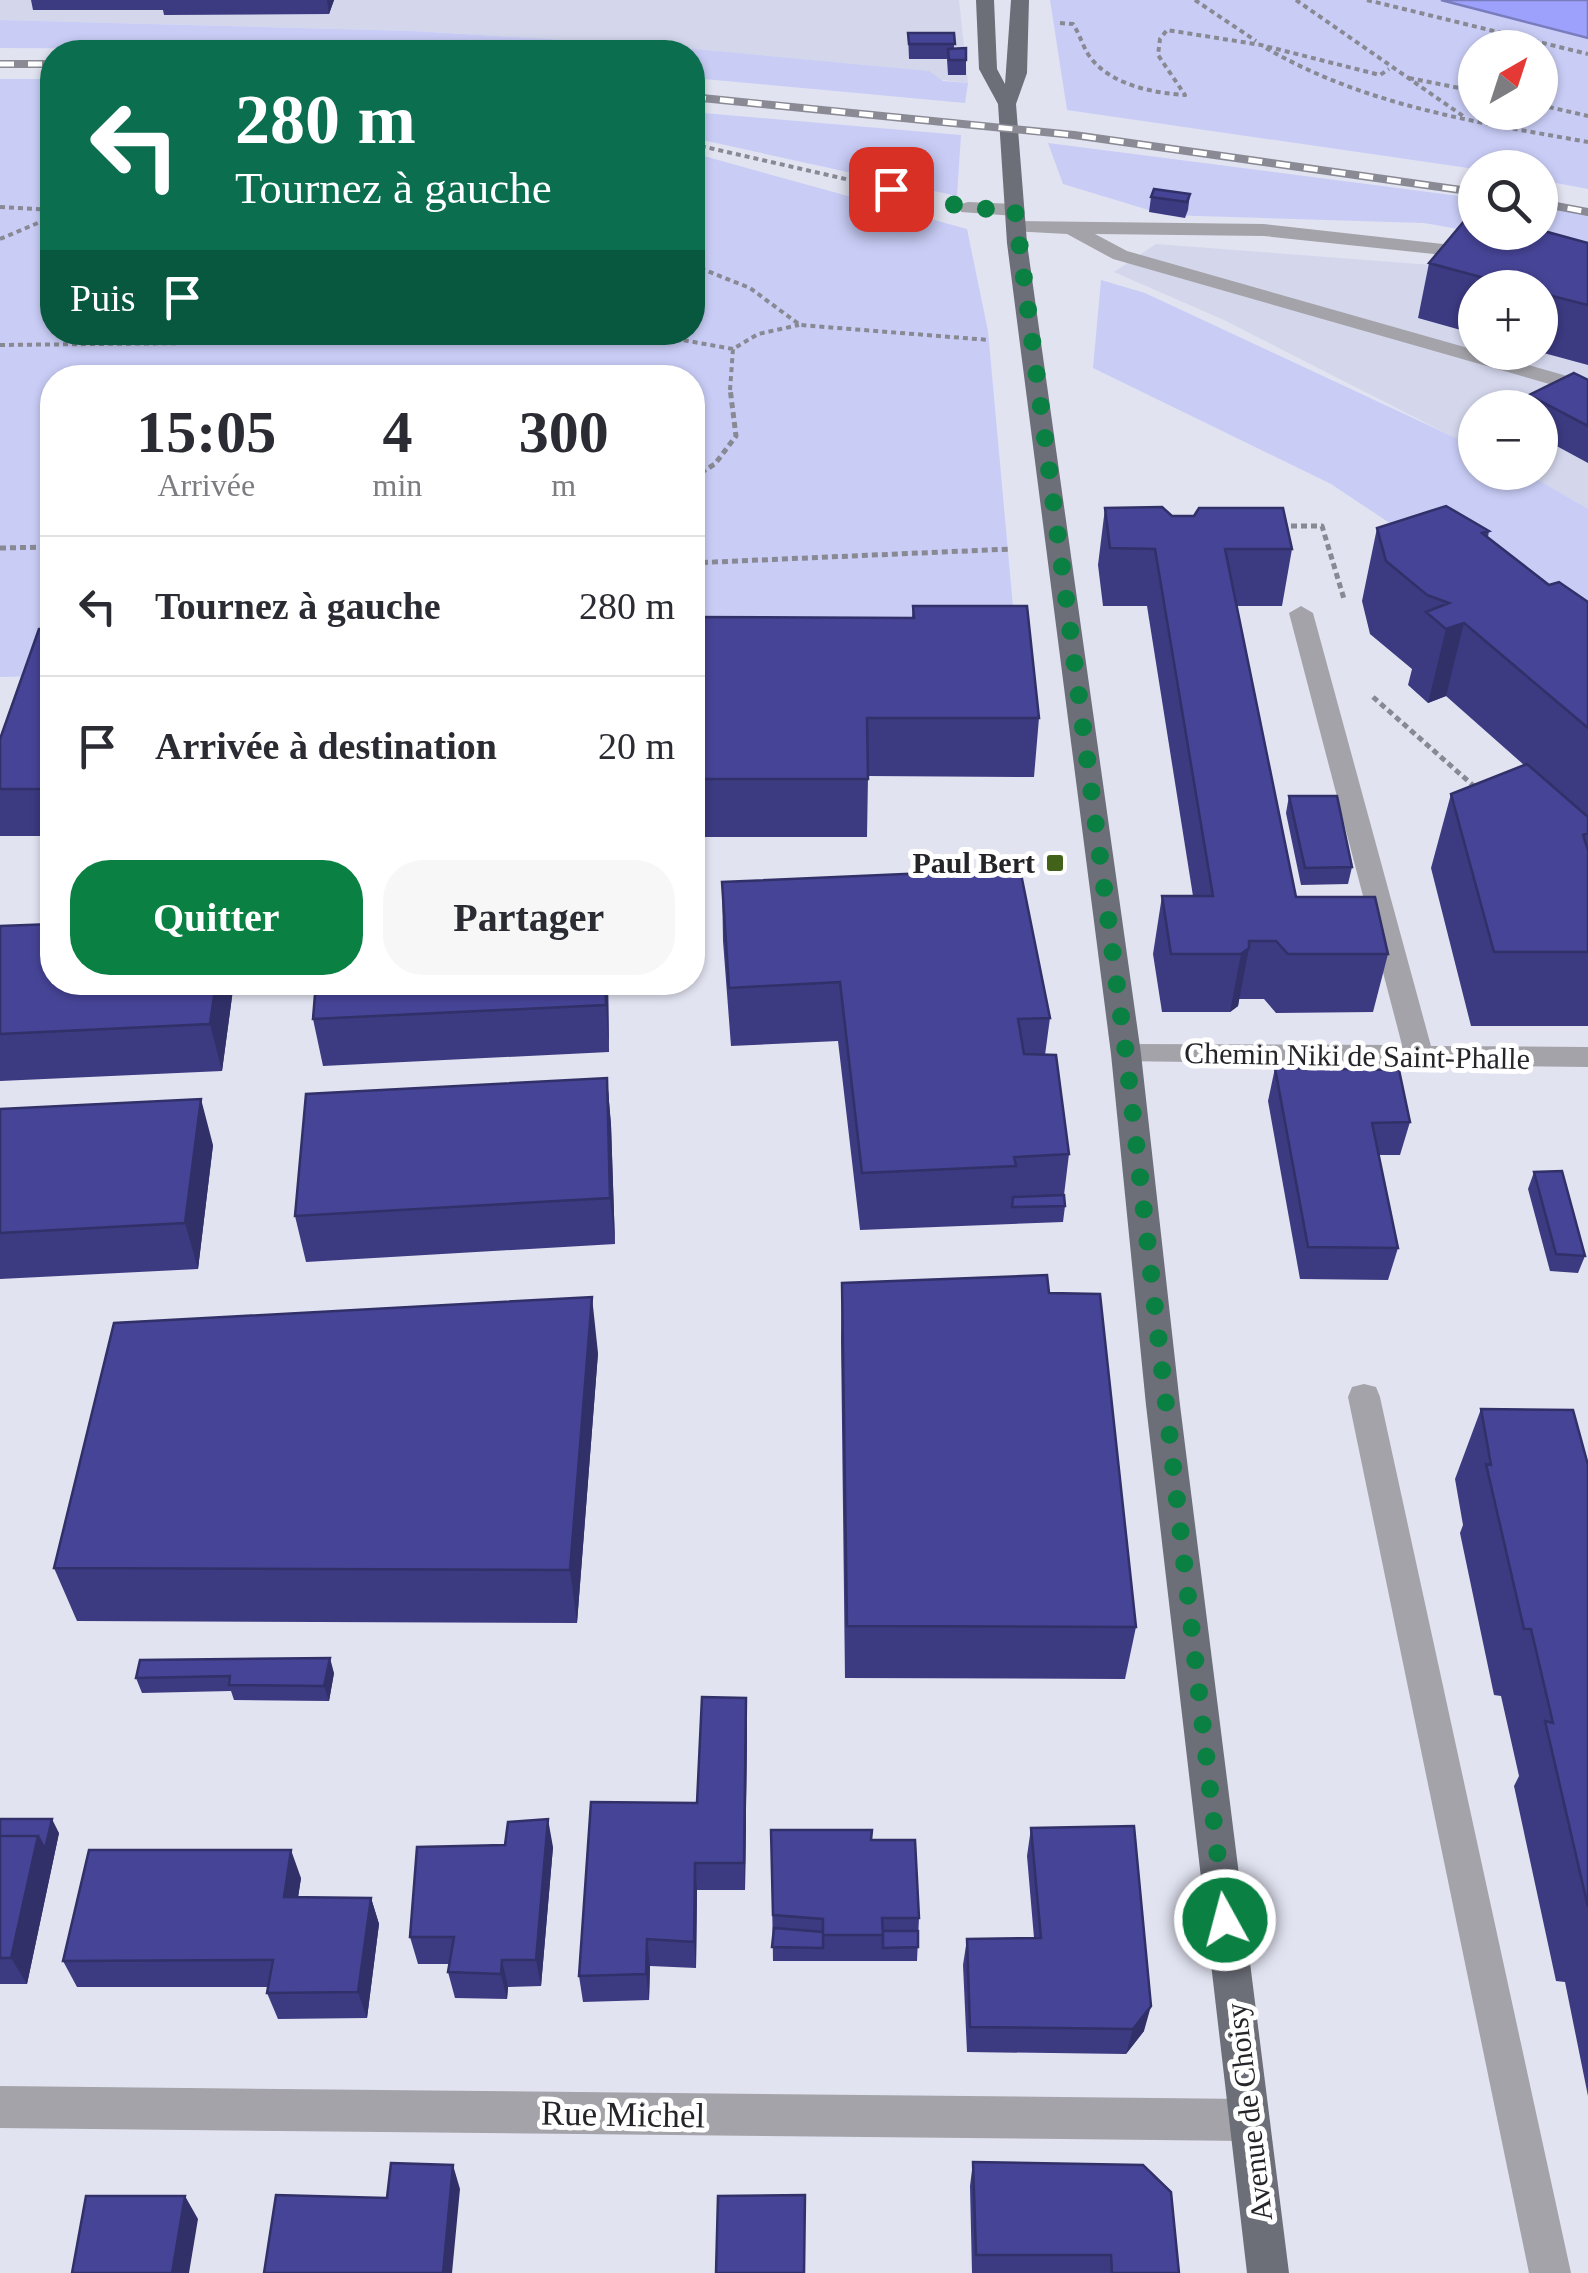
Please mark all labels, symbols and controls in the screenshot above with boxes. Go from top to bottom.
north arrow [1458,30,1558,130]
map controls [1458,30,1558,490]
icon: left [70,80,200,210]
text: 280 m [235,81,416,158]
pin [849,147,934,232]
button: search [1458,150,1558,250]
icon: arrive [864,162,919,217]
text: Tournez à gauche [235,163,552,213]
icon: arrive [155,270,210,325]
button: + [1458,270,1558,370]
text: Puis [70,277,135,319]
button: − [1458,390,1558,490]
text: 15:05 [136,399,276,465]
text: 4 [382,399,412,465]
text: 300 [519,399,609,465]
text: Arrivée [157,467,255,503]
text: min [373,467,422,503]
text: m [551,467,576,503]
icon: left [70,579,125,634]
text: Tournez à gauche [155,585,441,627]
text: 280 m [579,585,675,627]
icon: arrive [70,719,125,774]
text: Arrivée à destination [155,725,497,767]
text: 20 m [598,725,675,767]
place label: Paul Bert [913,846,1035,879]
marker: Paul Bert [1044,852,1066,874]
button: Quitter [70,860,363,975]
button: Partager [383,860,675,975]
street label: Chemin Niki de Saint-Phalle [1184,1036,1530,1075]
position arrow [1173,1868,1277,1972]
street label: Avenue de Choisy [1219,2001,1278,2223]
street label: Rue Michel [541,2094,706,2135]

